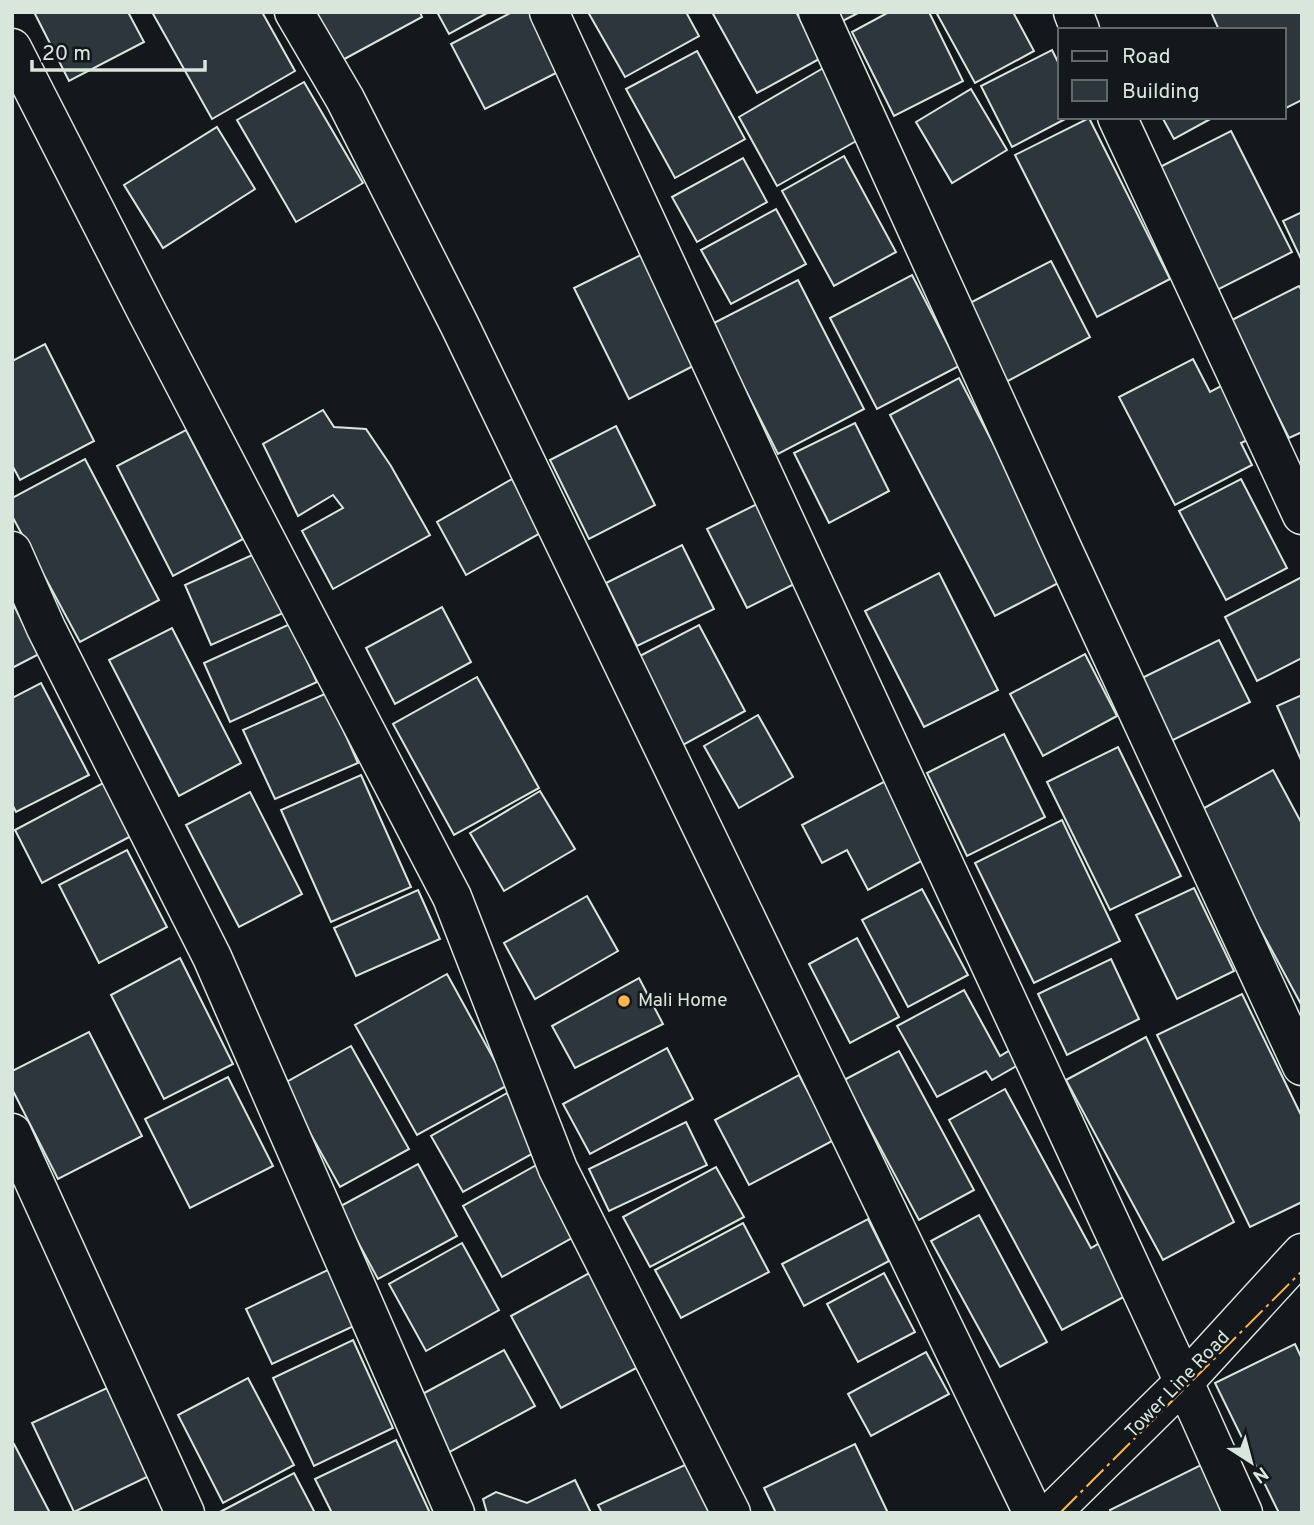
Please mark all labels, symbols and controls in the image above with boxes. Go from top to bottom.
scale bar [32,28,205,72]
legend [1058,28,1286,119]
text: 20 m [42,41,91,68]
text: Road [1122,44,1171,71]
text: Building [1122,79,1200,106]
place label: Mali Home [638,989,727,1013]
marker: Mali Home [616,993,632,1009]
street label: Tower Line Road [1121,1326,1235,1444]
north arrow [1216,1427,1286,1497]
text: N [1247,1460,1272,1488]

